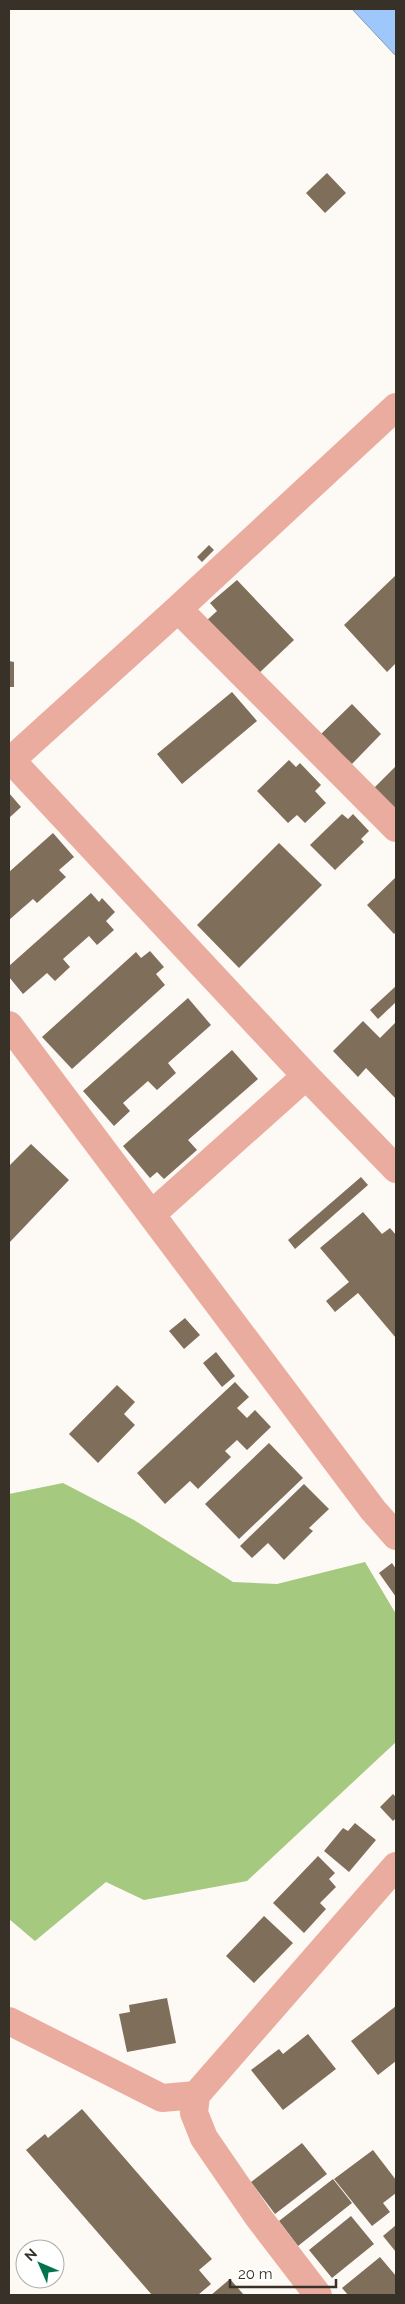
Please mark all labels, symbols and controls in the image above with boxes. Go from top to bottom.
north arrow [15,2239,65,2289]
text: N [21,2245,40,2264]
scale bar [230,2256,336,2288]
text: 20 m [238,2265,273,2283]

